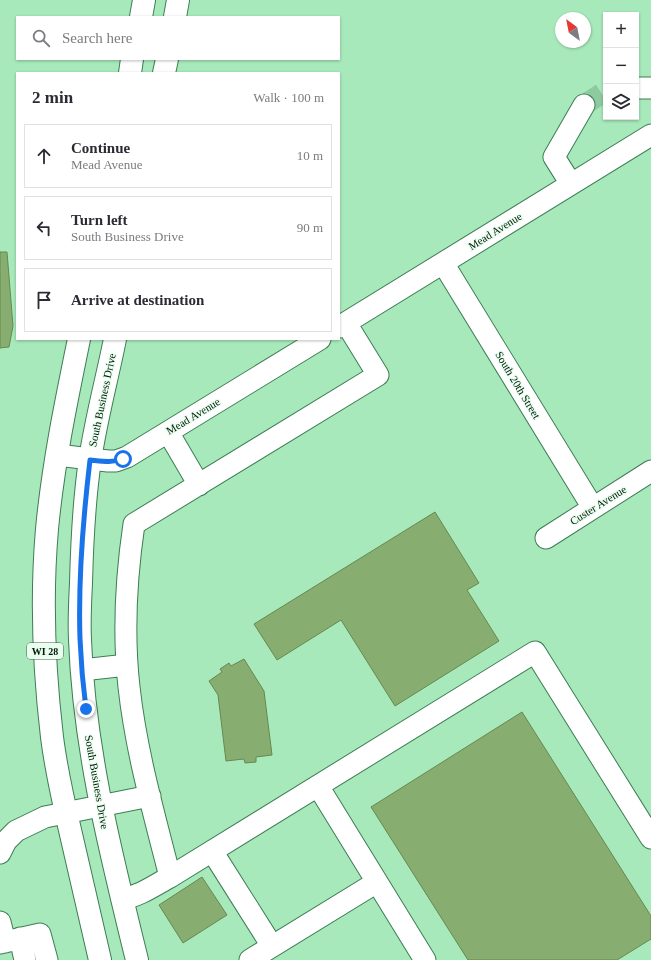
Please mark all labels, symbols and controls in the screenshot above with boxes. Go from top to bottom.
north arrow [555,12,591,48]
map controls [603,12,639,120]
button: + [603,12,639,48]
search box [16,16,340,60]
icon: search [30,27,52,49]
text: Search here [62,30,132,46]
button: − [603,48,639,84]
button: layers [603,84,639,120]
text: 2 min [32,88,73,107]
text: Walk · 100 m [253,90,324,105]
text: Continue [71,140,130,156]
icon: ahead [33,145,55,167]
text: 10 m [297,148,323,163]
text: Mead Avenue [71,157,143,172]
street label: Mead Avenue [466,210,524,252]
text: Turn left [71,212,128,228]
icon: left [33,217,55,239]
text: 90 m [297,220,323,235]
text: South Business Drive [71,229,184,244]
icon: arrive [33,289,55,311]
text: Arrive at destination [71,292,204,308]
street label: South 20th Street [493,349,543,421]
street label: South Business Drive [86,352,118,448]
street label: Mead Avenue [164,395,222,437]
route start [114,450,132,468]
street label: Custer Avenue [568,483,629,527]
road number: WI 28 [27,643,63,659]
route end [77,700,95,718]
street label: South Business Drive [83,734,111,830]

